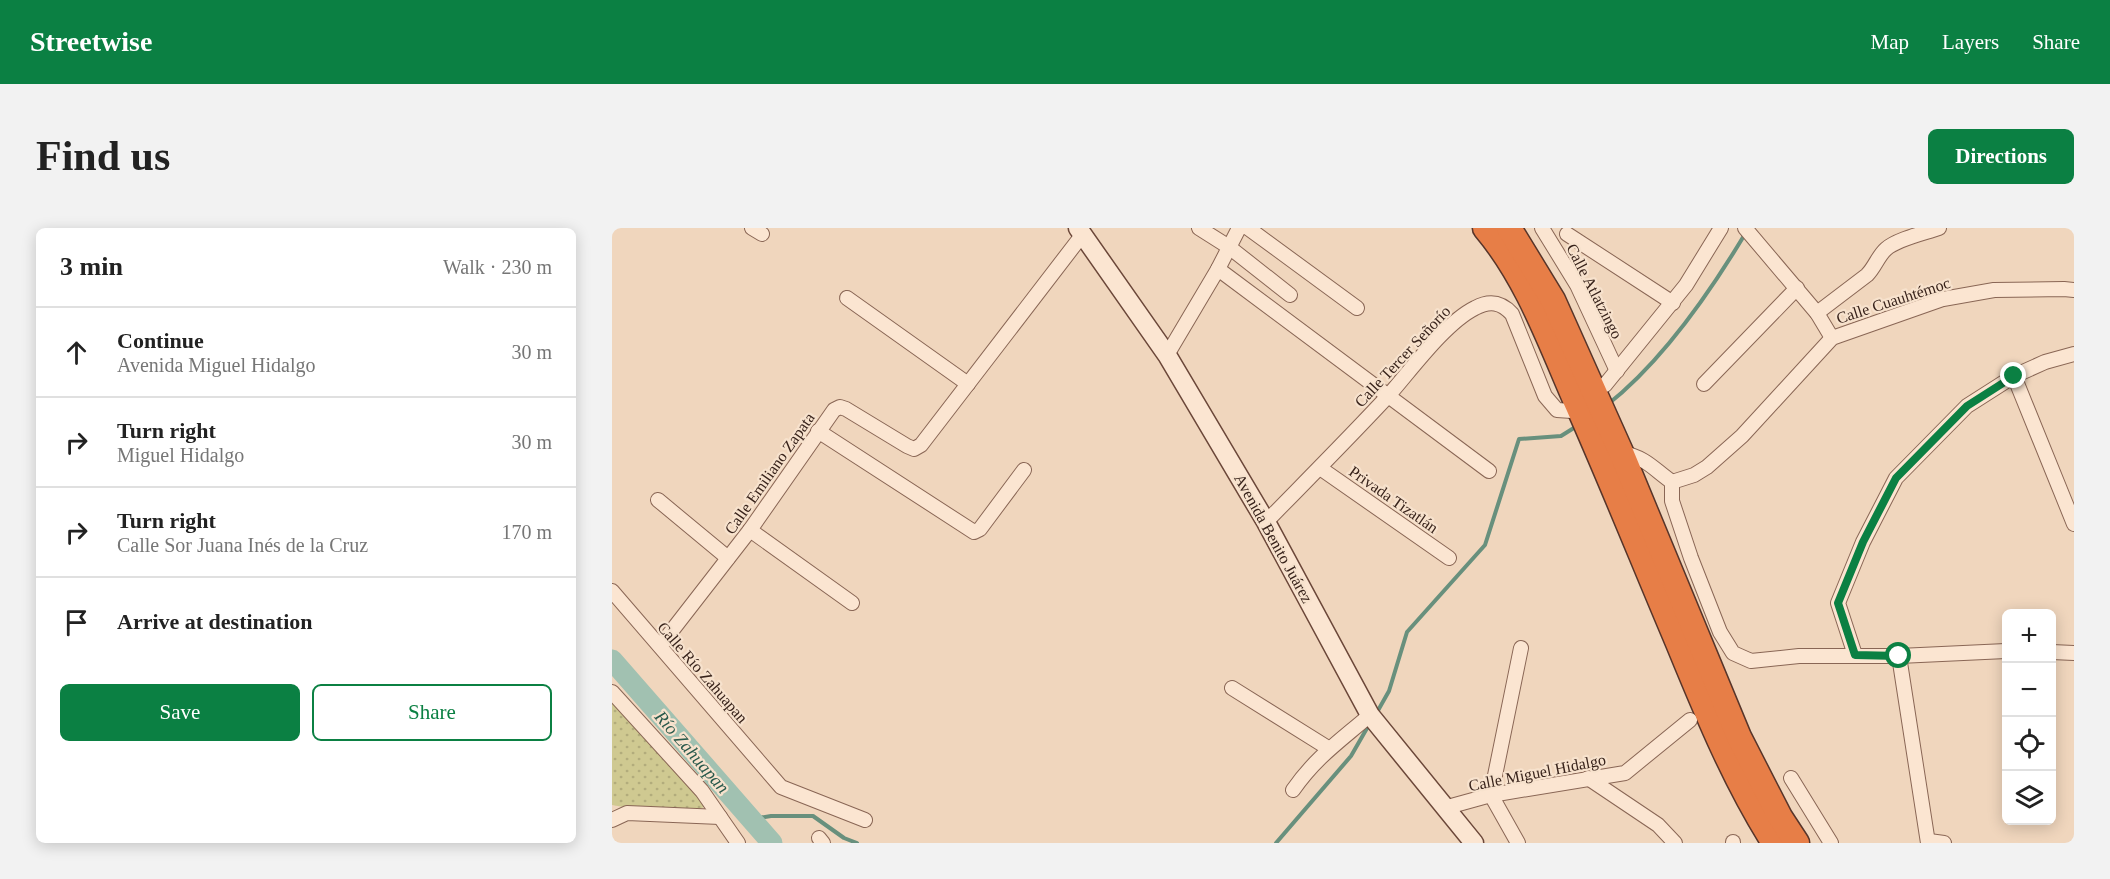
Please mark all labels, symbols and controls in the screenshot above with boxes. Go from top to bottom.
text: Streetwise [30,26,152,57]
text: Map [1871,30,1909,54]
text: Layers [1942,30,1999,54]
text: Share [2032,30,2080,54]
button: Directions [1928,129,2074,184]
text: Find us [36,133,170,179]
street label: Calle Atlatzingo [1562,241,1626,342]
text: 3 min [60,252,123,281]
text: Walk · 230 m [443,256,552,278]
street label: Calle Cuauhtémoc [1834,274,1952,327]
street label: Calle Tercer Señorío [1351,302,1454,410]
text: Continue [117,328,204,353]
icon: ahead [60,336,93,369]
text: 30 m [511,341,552,363]
text: Avenida Miguel Hidalgo [117,354,315,376]
route end [2000,362,2026,388]
street label: Calle Emiliano Zapata [721,409,818,538]
text: Turn right [117,418,216,443]
icon: right [60,426,93,459]
text: 30 m [511,431,552,453]
text: Miguel Hidalgo [117,444,244,466]
street label: Privada Tizatlán [1346,462,1441,536]
street label: Avenida Benito Juárez [1231,471,1316,606]
text: Turn right [117,508,216,533]
icon: right [60,516,93,549]
text: 170 m [501,521,552,543]
text: Calle Sor Juana Inés de la Cruz [117,534,368,556]
icon: arrive [60,606,93,639]
text: Arrive at destination [117,609,313,634]
map controls [2002,609,2056,825]
button: + [2002,609,2056,663]
street label: Calle Río Zahuapan [653,618,751,727]
route start [1885,642,1911,668]
button: − [2002,663,2056,717]
button: Save [60,684,300,741]
button: Share [312,684,552,741]
water label: Río Zahuapan [650,706,733,797]
button: locate [2002,717,2056,771]
street label: Calle Miguel Hidalgo [1467,751,1607,795]
button: layers [2002,771,2056,825]

